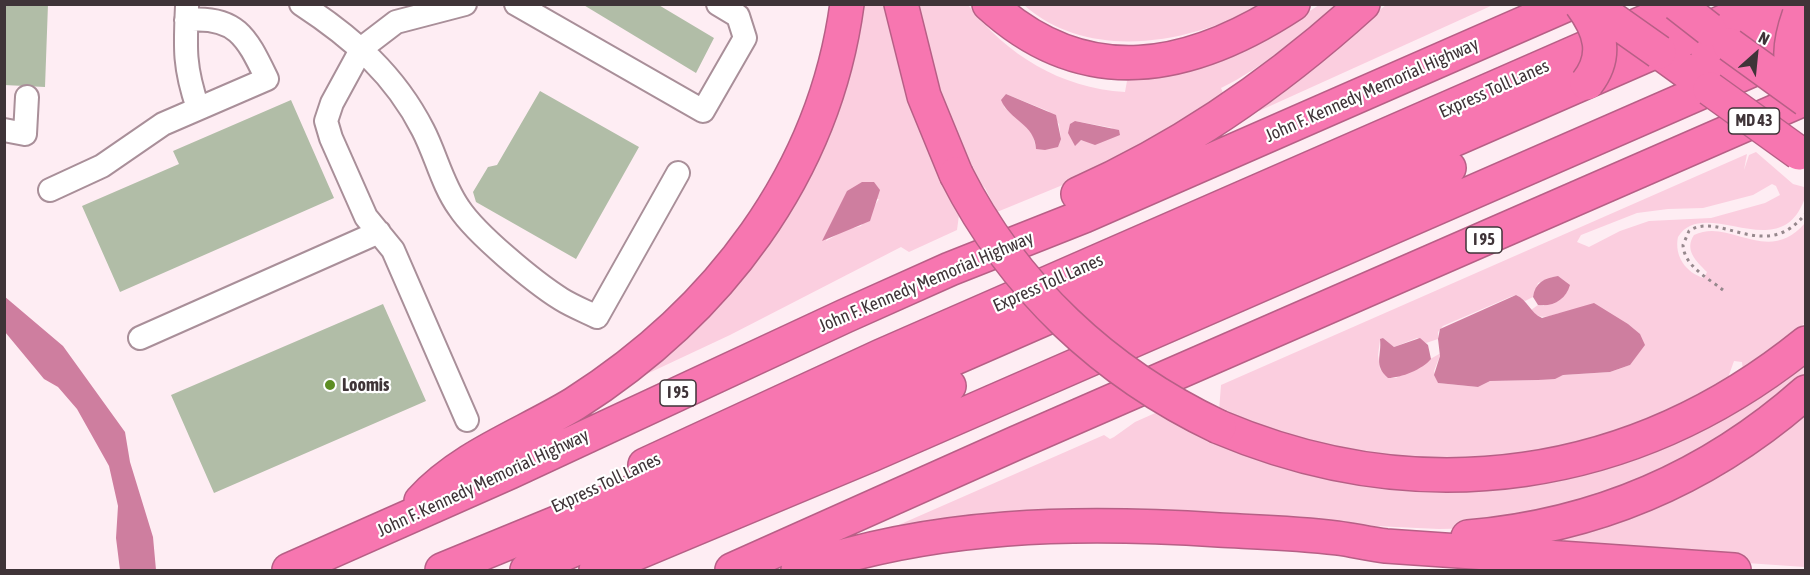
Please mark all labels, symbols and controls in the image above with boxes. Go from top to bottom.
north arrow [1726,24,1786,84]
text: N [1756,28,1772,48]
street label: John F. Kennedy Memorial Highway [1262,33,1482,147]
street label: Express Toll Lanes [1436,55,1552,123]
road number: MD 43 [1728,108,1780,134]
street label: John F. Kennedy Memorial Highway [816,227,1036,337]
road number: I 95 [1466,227,1502,253]
street label: Express Toll Lanes [990,249,1106,317]
place label: Loomis [342,374,389,396]
marker: Loomis [323,378,337,392]
road number: I 95 [660,380,696,406]
street label: John F. Kennedy Memorial Highway [374,424,592,542]
street label: Express Toll Lanes [548,448,664,518]

